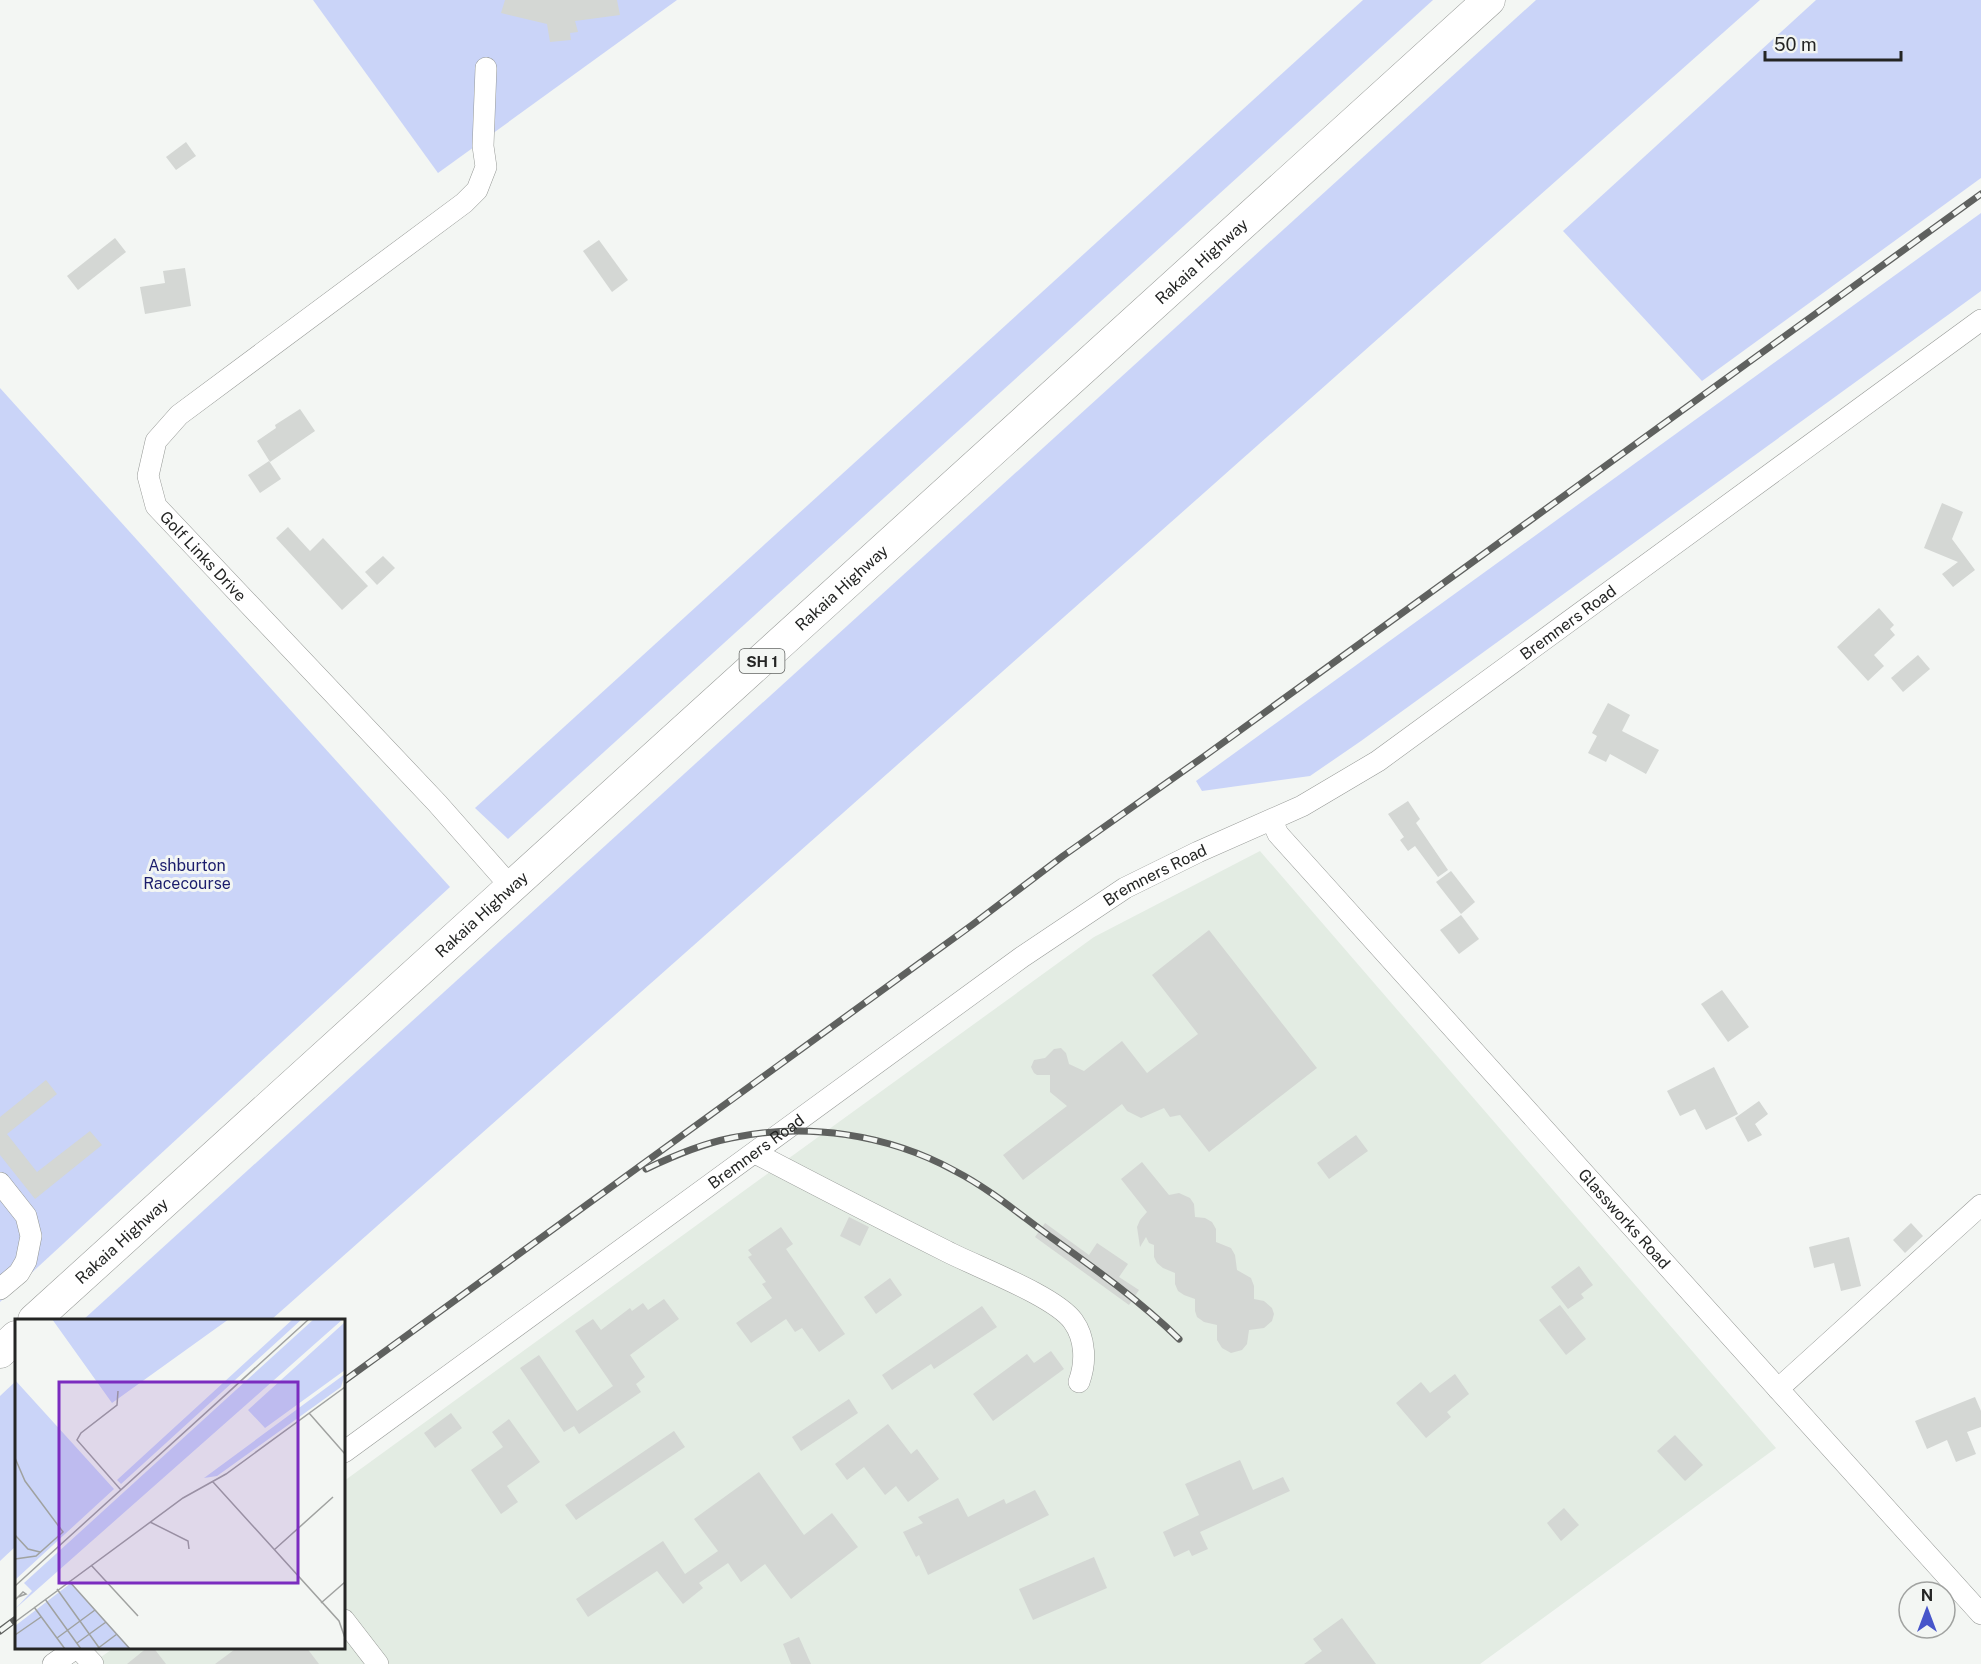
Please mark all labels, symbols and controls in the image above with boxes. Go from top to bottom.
scale bar [1765,24,1902,62]
text: 50 m [1774,34,1817,55]
street label: Rakaia Highway [1151,214,1252,308]
street label: Golf Links Drive [156,507,250,605]
street label: Rakaia Highway [791,540,892,634]
street label: Bremners Road [1516,581,1619,664]
road number: SH 1 [740,649,784,673]
street label: Bremners Road [1099,840,1209,910]
park label: Ashburton Racecourse [143,856,231,893]
street label: Rakaia Highway [431,867,532,961]
street label: Bremners Road [704,1110,808,1193]
street label: Glassworks Road [1575,1165,1674,1272]
street label: Rakaia Highway [71,1194,172,1288]
inset map [15,1319,345,1649]
north arrow [1897,1580,1957,1640]
text: N [1921,1586,1933,1605]

